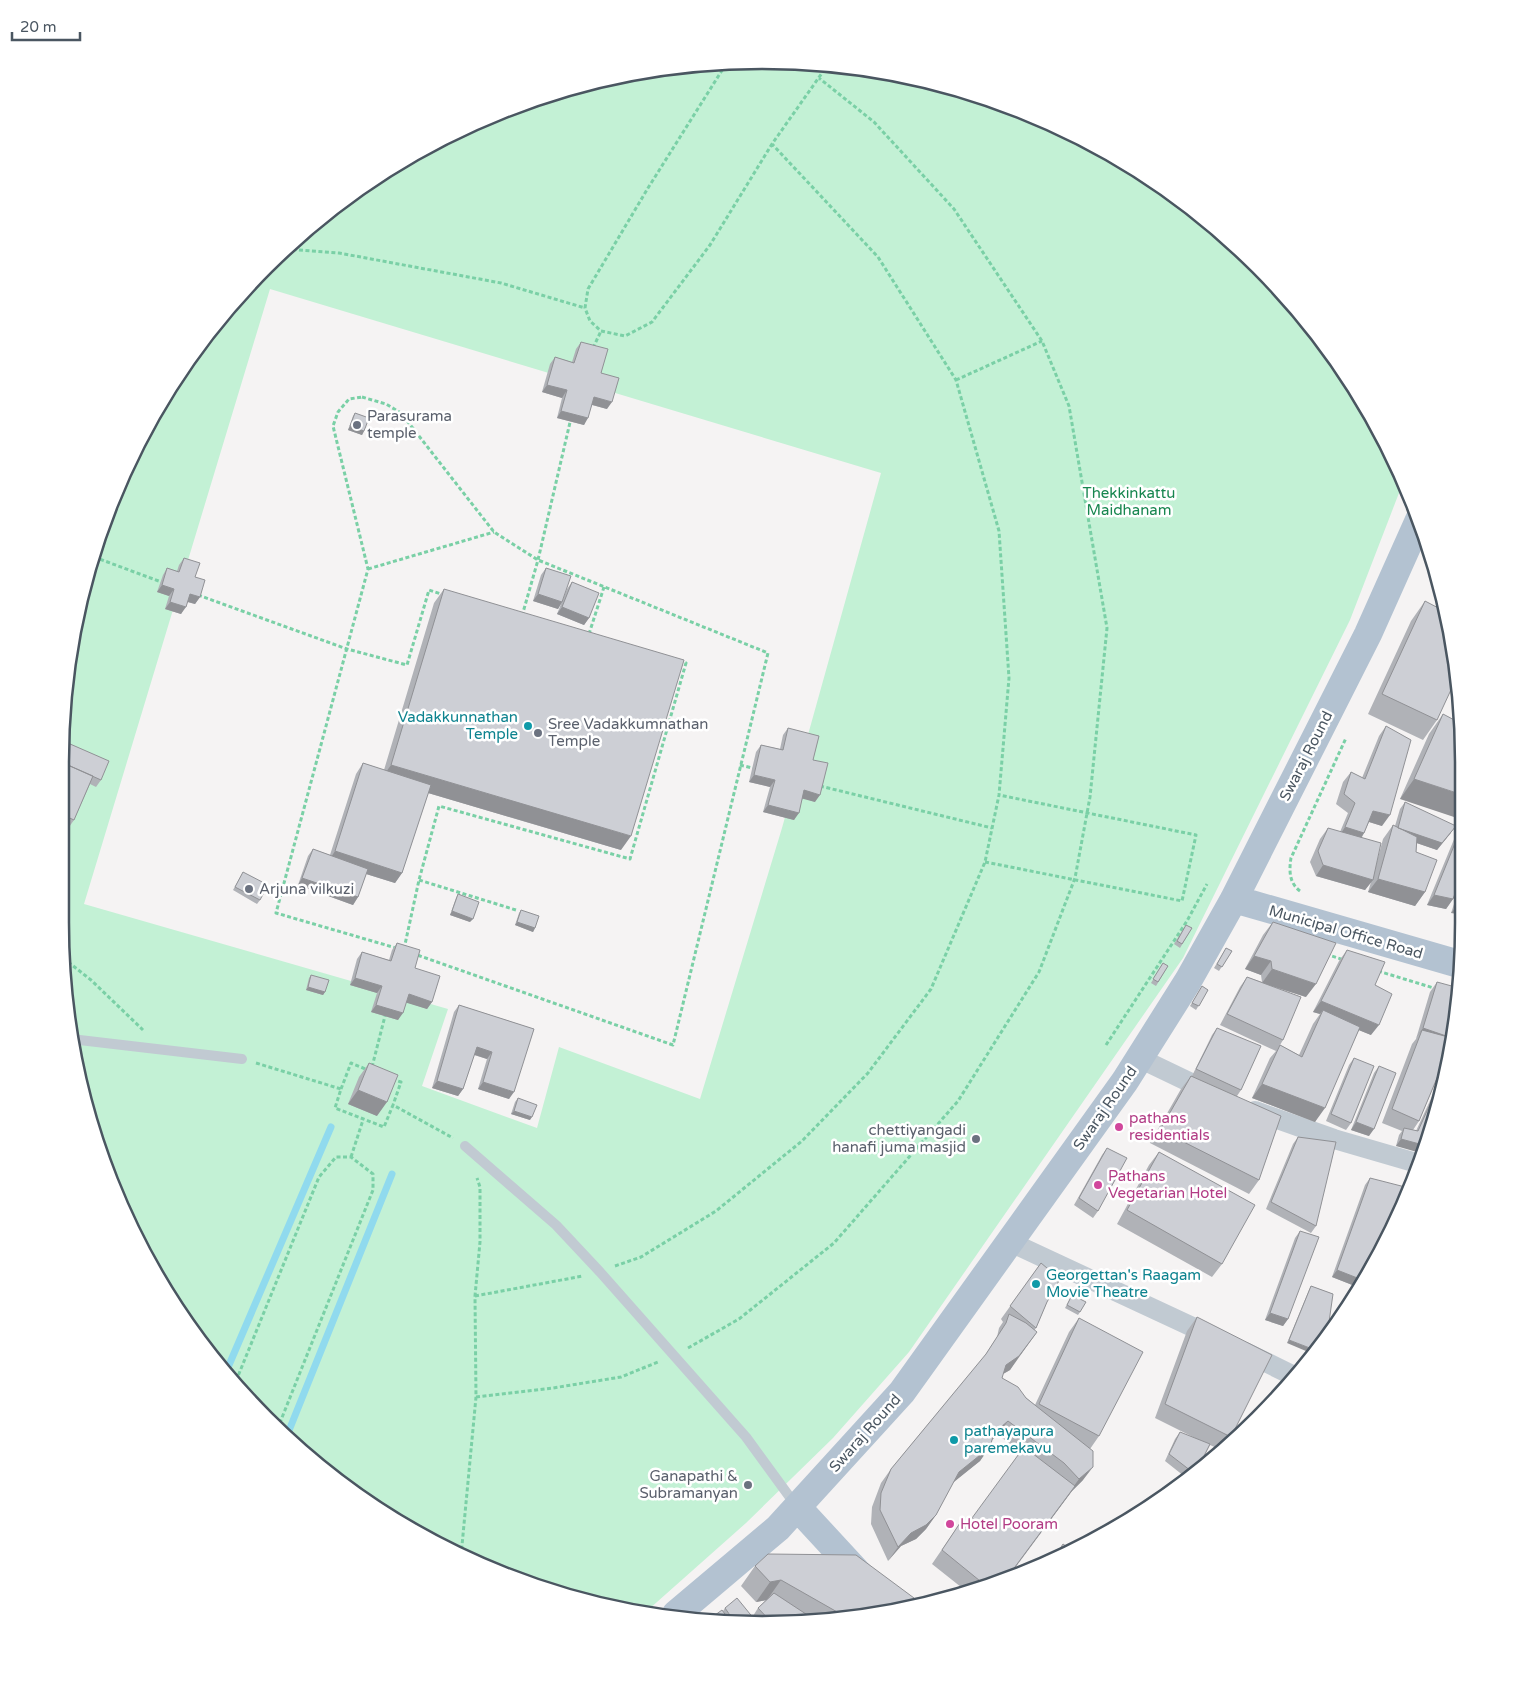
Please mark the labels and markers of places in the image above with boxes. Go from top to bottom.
place label: Parasurama temple [367,407,452,442]
marker: Parasurama temple [351,419,363,431]
place label: Vadakkunnathan Temple [398,708,518,743]
place label: Sree Vadakkumnathan Temple [548,715,709,750]
marker: Vadakkunnathan Temple [522,720,534,732]
marker: Sree Vadakkumnathan Temple [532,727,544,739]
place label: Arjuna vilkuzi [259,880,354,898]
marker: Arjuna vilkuzi [243,883,255,895]
place label: pathans residentials [1129,1109,1210,1144]
place label: chettiyangadi hanafi juma masjid [832,1121,966,1156]
marker: pathans residentials [1113,1121,1125,1133]
marker: chettiyangadi hanafi juma masjid [970,1133,982,1145]
place label: Pathans Vegetarian Hotel [1108,1167,1227,1202]
marker: Pathans Vegetarian Hotel [1092,1179,1104,1191]
place label: Georgettan's Raagam Movie Theatre [1046,1266,1201,1301]
marker: Georgettan's Raagam Movie Theatre [1030,1278,1042,1290]
place label: pathayapura paremekavu [964,1422,1054,1457]
marker: pathayapura paremekavu [948,1434,960,1446]
place label: Ganapathi & Subramanyan [639,1467,738,1502]
marker: Ganapathi & Subramanyan [742,1479,754,1491]
place label: Hotel Pooram [960,1515,1058,1533]
marker: Hotel Pooram [944,1518,956,1530]

